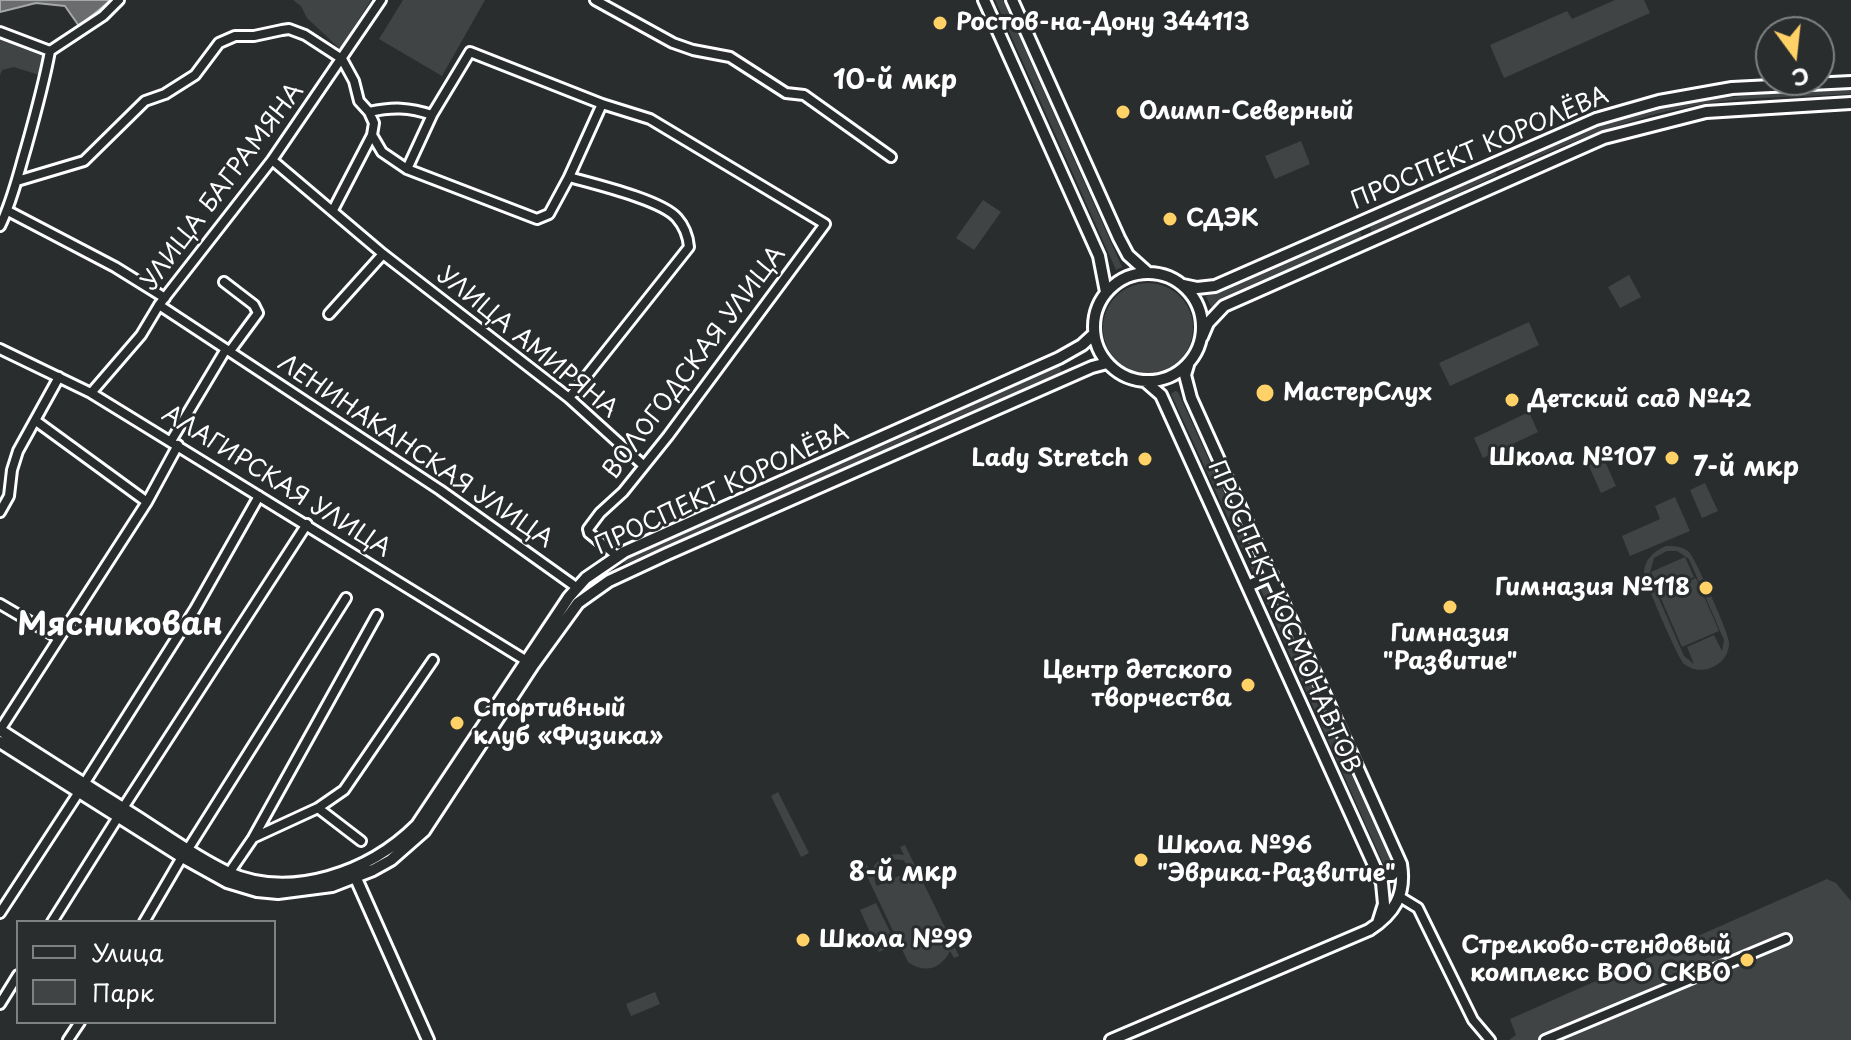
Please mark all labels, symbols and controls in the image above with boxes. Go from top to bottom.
place label: Ростов-на-Дону 344113 [956,9,1249,37]
marker: Ростов-на-Дону 344113 [931,14,949,32]
north arrow [1755,16,1835,96]
text: С [1789,60,1813,96]
district label: 10-й мкр [833,66,957,98]
street label: УЛИЦА БАГРАМЯНА [136,78,310,296]
street label: ПРОСПЕКТ КОРОЛЁВА [1347,82,1613,216]
place label: Олимп-Северный [1139,98,1354,126]
marker: Олимп-Северный [1114,103,1132,121]
place label: СДЭК [1186,205,1259,233]
marker: СДЭК [1161,210,1179,228]
street label: ВОЛОГОДСКАЯ УЛИЦА [598,241,792,485]
street label: УЛИЦА АМИРЯНА [431,261,623,425]
street label: ЛЕНИНАКАНСКАЯ УЛИЦА [272,349,558,555]
place label: МастерСлух [1283,379,1432,407]
marker: МастерСлух [1254,382,1276,404]
place label: Детский сад №42 [1528,386,1752,414]
marker: Детский сад №42 [1503,391,1521,409]
street label: АЛАГИРСКАЯ УЛИЦА [156,400,396,564]
street label: ПРОСПЕКТ КОРОЛЁВА [590,418,854,562]
place label: Школа №107 [1489,444,1656,472]
place label: Lady Stretch [971,445,1129,473]
marker: Школа №107 [1663,449,1681,467]
marker: Lady Stretch [1136,450,1154,468]
district label: 7-й мкр [1693,453,1799,485]
street label: ПРОСПЕКТ КОСМОНАВТОВ [1201,456,1365,778]
place label: Гимназия №118 [1495,574,1690,602]
marker: Гимназия №118 [1697,579,1715,597]
marker: Гимназия "Развитие" [1441,598,1459,616]
district label: Мясникован [17,607,223,645]
place label: Гимназия "Развитие" [1382,620,1518,676]
place label: Центр детского творчества [1043,657,1232,713]
marker: Центр детского творчества [1239,676,1257,694]
place label: Спортивный клуб «Физика» [473,695,663,751]
marker: Спортивный клуб «Физика» [448,714,466,732]
place label: Школа №96 "Эврика-Развитие" [1157,832,1396,888]
marker: Школа №96 "Эврика-Развитие" [1132,851,1150,869]
district label: 8-й мкр [849,858,957,890]
legend [16,920,276,1024]
place label: Школа №99 [819,926,973,954]
marker: Школа №99 [794,931,812,949]
place label: Стрелково-стендовый комплекс ВОО СКВО [1461,932,1731,988]
text: Улица [92,934,164,970]
marker: Стрелково-стендовый комплекс ВОО СКВО [1738,951,1756,969]
text: Парк [92,974,154,1010]

